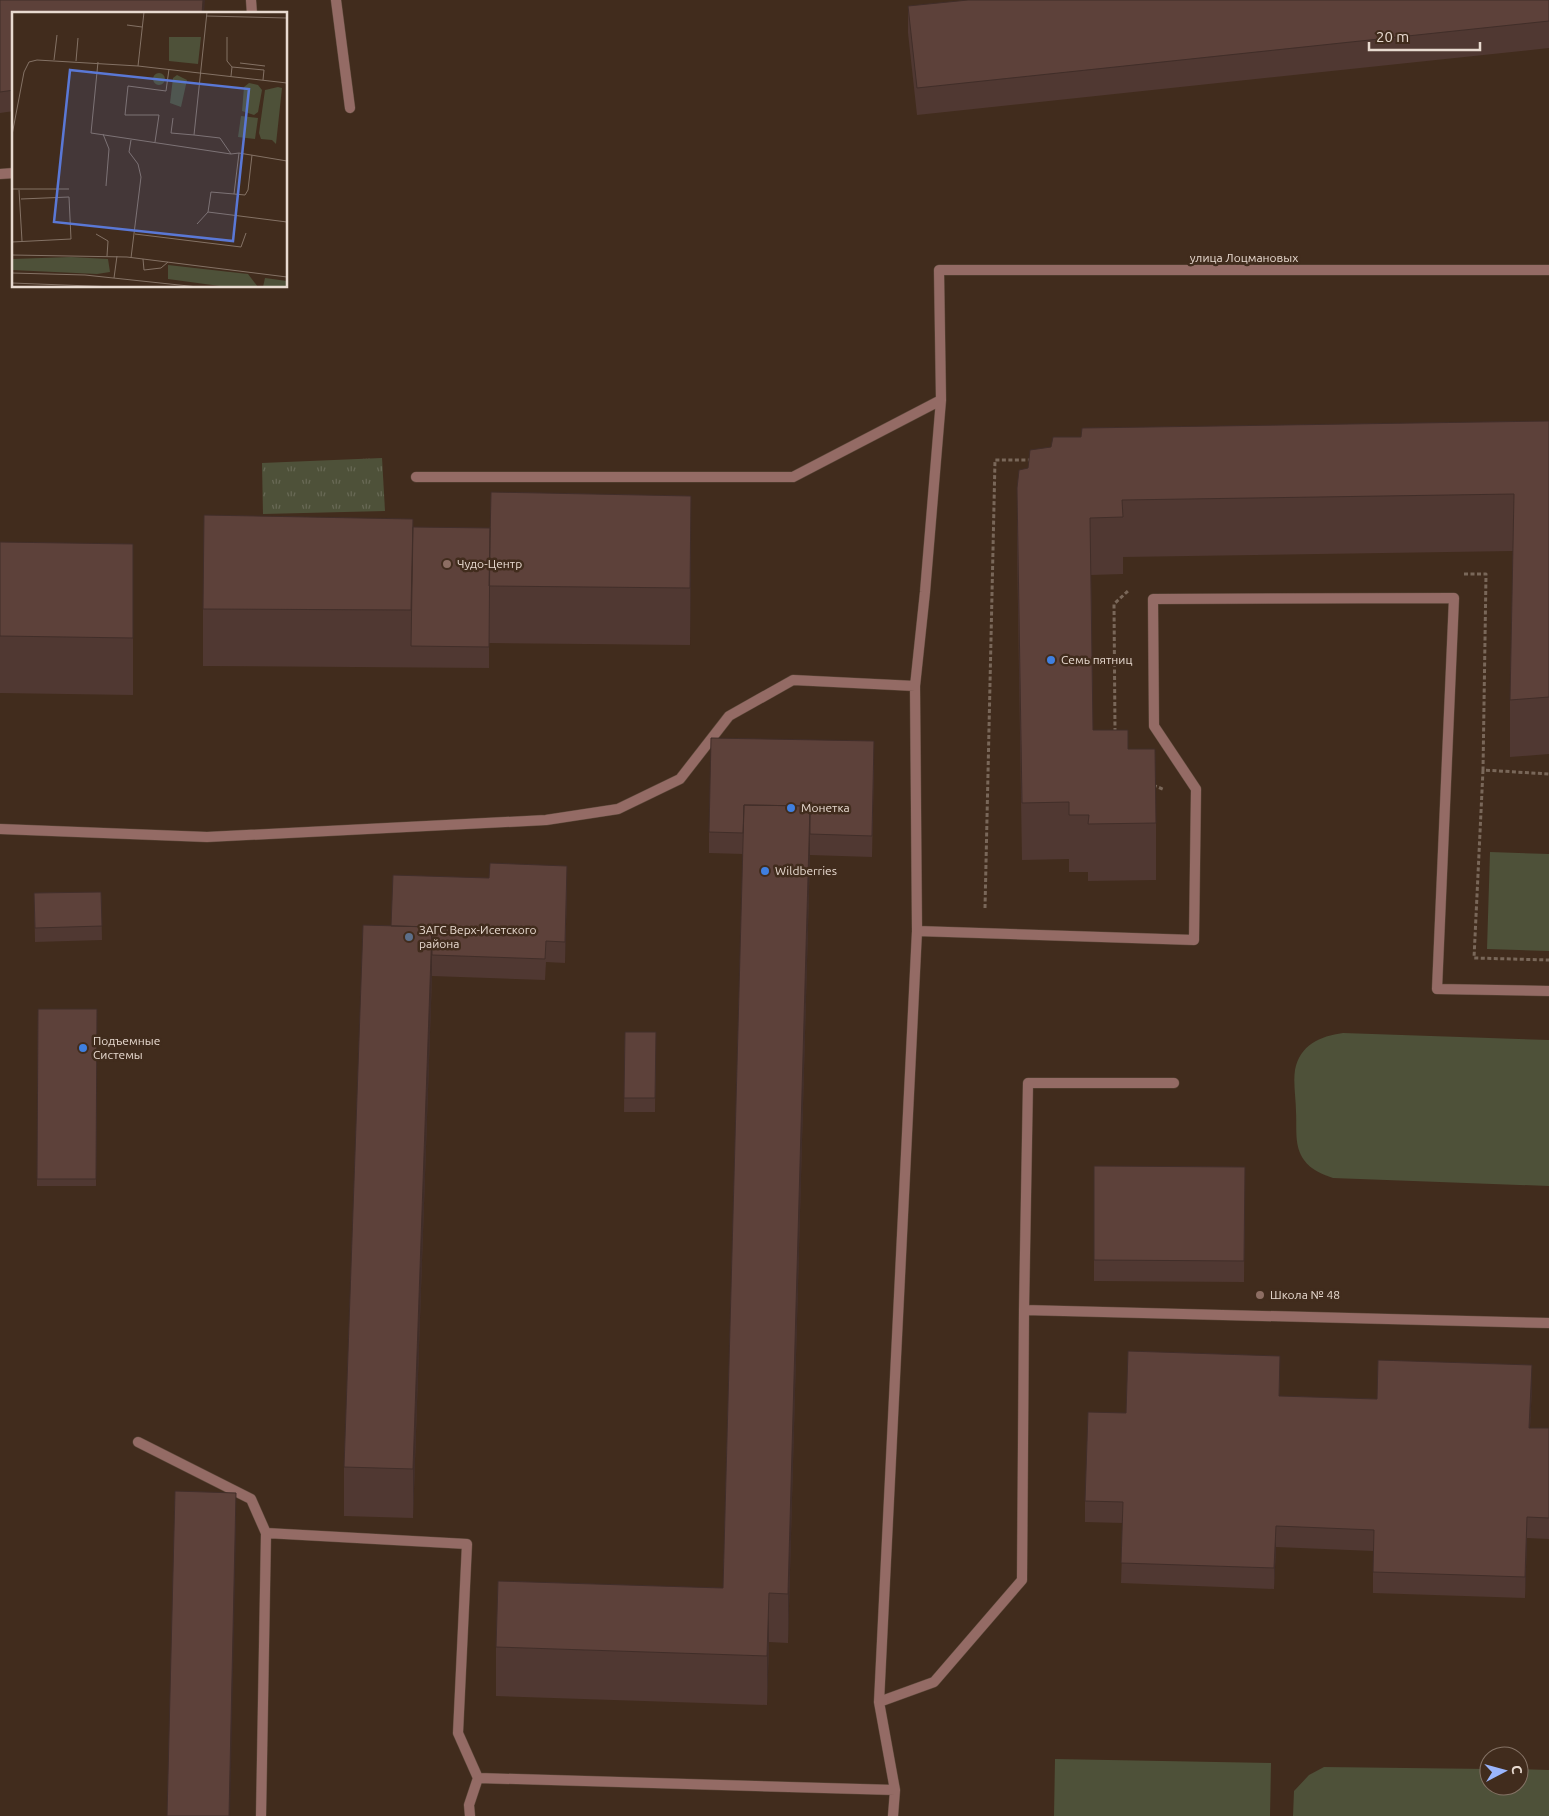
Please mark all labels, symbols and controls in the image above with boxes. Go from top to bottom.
inset map [12,12,288,288]
scale bar [1369,20,1480,52]
text: 20 m [1376,28,1409,45]
street label: улица Лоцмановых [1190,251,1298,264]
place label: Чудо-Центр [457,557,522,570]
marker: Чудо-Центр [441,558,453,570]
place label: Семь пятниц [1061,653,1132,666]
marker: Семь пятниц [1045,654,1057,666]
place label: Монетка [801,801,850,814]
marker: Монетка [785,802,797,814]
place label: Wildberries [775,864,837,877]
marker: Wildberries [759,865,771,877]
place label: ЗАГС Верх-Исетского района [419,923,537,950]
marker: ЗАГС Верх-Исетского района [403,931,415,943]
place label: Подъемные Системы [93,1034,160,1061]
marker: Подъемные Системы [77,1042,89,1054]
place label: Школа № 48 [1270,1288,1340,1301]
marker: Школа № 48 [1254,1289,1266,1301]
north arrow [1479,1746,1529,1796]
text: С [1509,1764,1525,1775]

